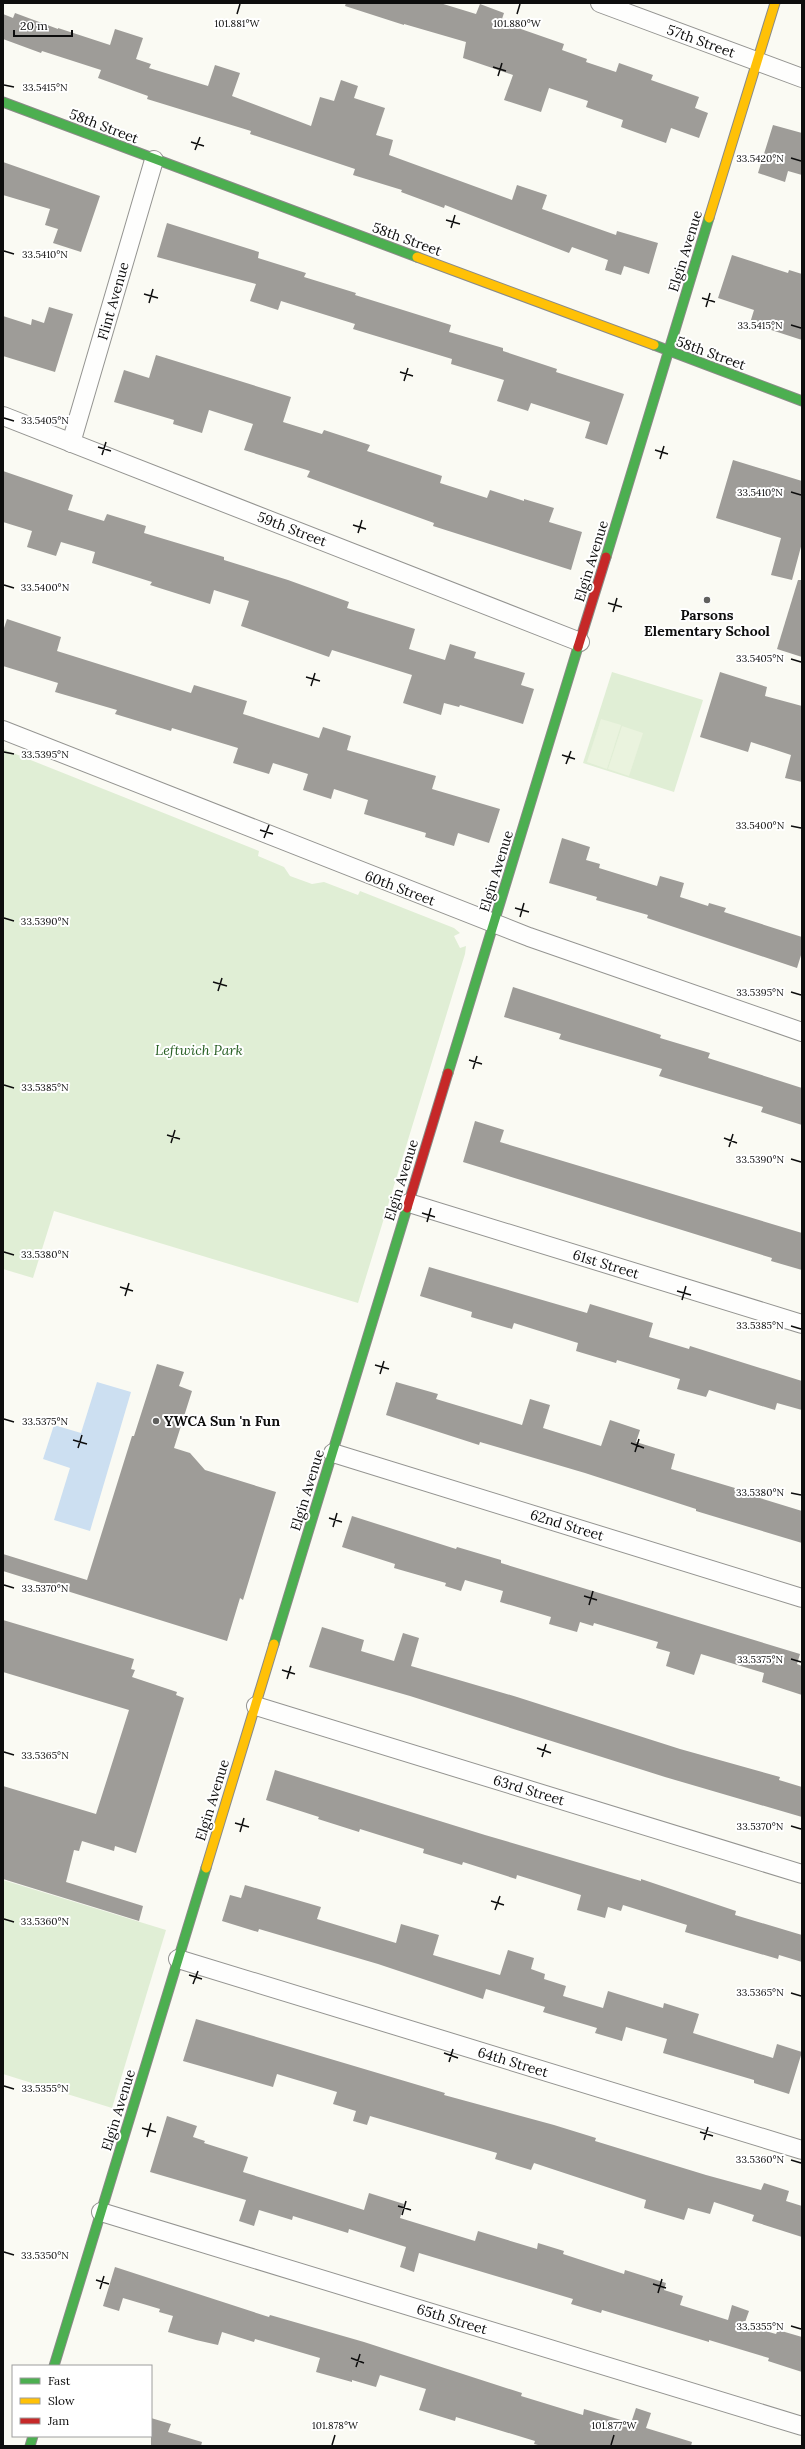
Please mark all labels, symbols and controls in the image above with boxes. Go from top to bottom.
scale bar [14,12,72,38]
text: 101.881°W [215,17,260,30]
text: 101.880°W [493,17,542,30]
text: 20 m [20,18,48,33]
street label: 57th Street [664,20,738,62]
text: 33.5415°N [22,81,68,94]
street label: 58th Street [67,105,142,148]
text: 33.5420°N [736,152,784,165]
street label: Elgin Avenue [664,208,706,294]
street label: 58th Street [370,218,445,260]
text: 33.5410°N [22,248,68,261]
street label: Flint Avenue [93,259,133,342]
text: 33.5415°N [737,319,783,332]
street label: 58th Street [674,332,749,374]
text: 33.5405°N [21,414,69,427]
text: 33.5410°N [737,486,783,499]
street label: 59th Street [255,508,330,551]
street label: Elgin Avenue [570,518,612,604]
text: 33.5400°N [21,581,70,594]
marker: Parsons Elementary School [702,595,712,605]
place label: Parsons Elementary School [644,606,771,640]
text: 33.5405°N [736,652,784,665]
text: 33.5395°N [21,748,69,761]
text: 33.5400°N [736,819,785,832]
street label: Elgin Avenue [475,828,517,914]
street label: 60th Street [362,866,438,910]
text: 33.5390°N [21,915,70,928]
text: 33.5395°N [736,986,784,999]
park label: Leftwich Park [155,1041,243,1059]
text: 33.5385°N [21,1081,69,1094]
street label: Elgin Avenue [380,1137,422,1223]
text: 33.5390°N [736,1153,785,1166]
street label: 61st Street [571,1245,642,1283]
text: 33.5380°N [21,1248,69,1261]
text: 33.5385°N [736,1319,784,1332]
place label: YWCA Sun 'n Fun [164,1412,280,1430]
text: 33.5375°N [22,1415,68,1428]
marker: YWCA Sun 'n Fun [151,1416,161,1426]
street label: Elgin Avenue [286,1447,328,1533]
text: 33.5380°N [736,1486,784,1499]
street label: 62nd Street [528,1505,606,1545]
text: 33.5370°N [22,1582,69,1595]
text: 33.5375°N [737,1653,783,1666]
text: 33.5365°N [21,1749,69,1762]
street label: Elgin Avenue [191,1757,233,1843]
street label: 63rd Street [491,1771,567,1810]
text: 33.5370°N [737,1820,784,1833]
text: 33.5360°N [21,1915,70,1928]
text: 33.5365°N [736,1986,784,1999]
street label: 64th Street [476,2043,551,2081]
street label: Elgin Avenue [97,2067,139,2153]
text: 33.5355°N [21,2082,69,2095]
text: 33.5360°N [736,2153,785,2166]
text: 33.5350°N [21,2249,69,2262]
street label: 65th Street [415,2300,490,2338]
text: 33.5355°N [736,2320,784,2333]
legend [12,2365,152,2437]
text: Fast [48,2373,71,2388]
text: Slow [48,2393,75,2408]
text: Jam [47,2413,69,2428]
text: 101.878°W [312,2419,359,2432]
text: 101.877°W [592,2419,637,2432]

